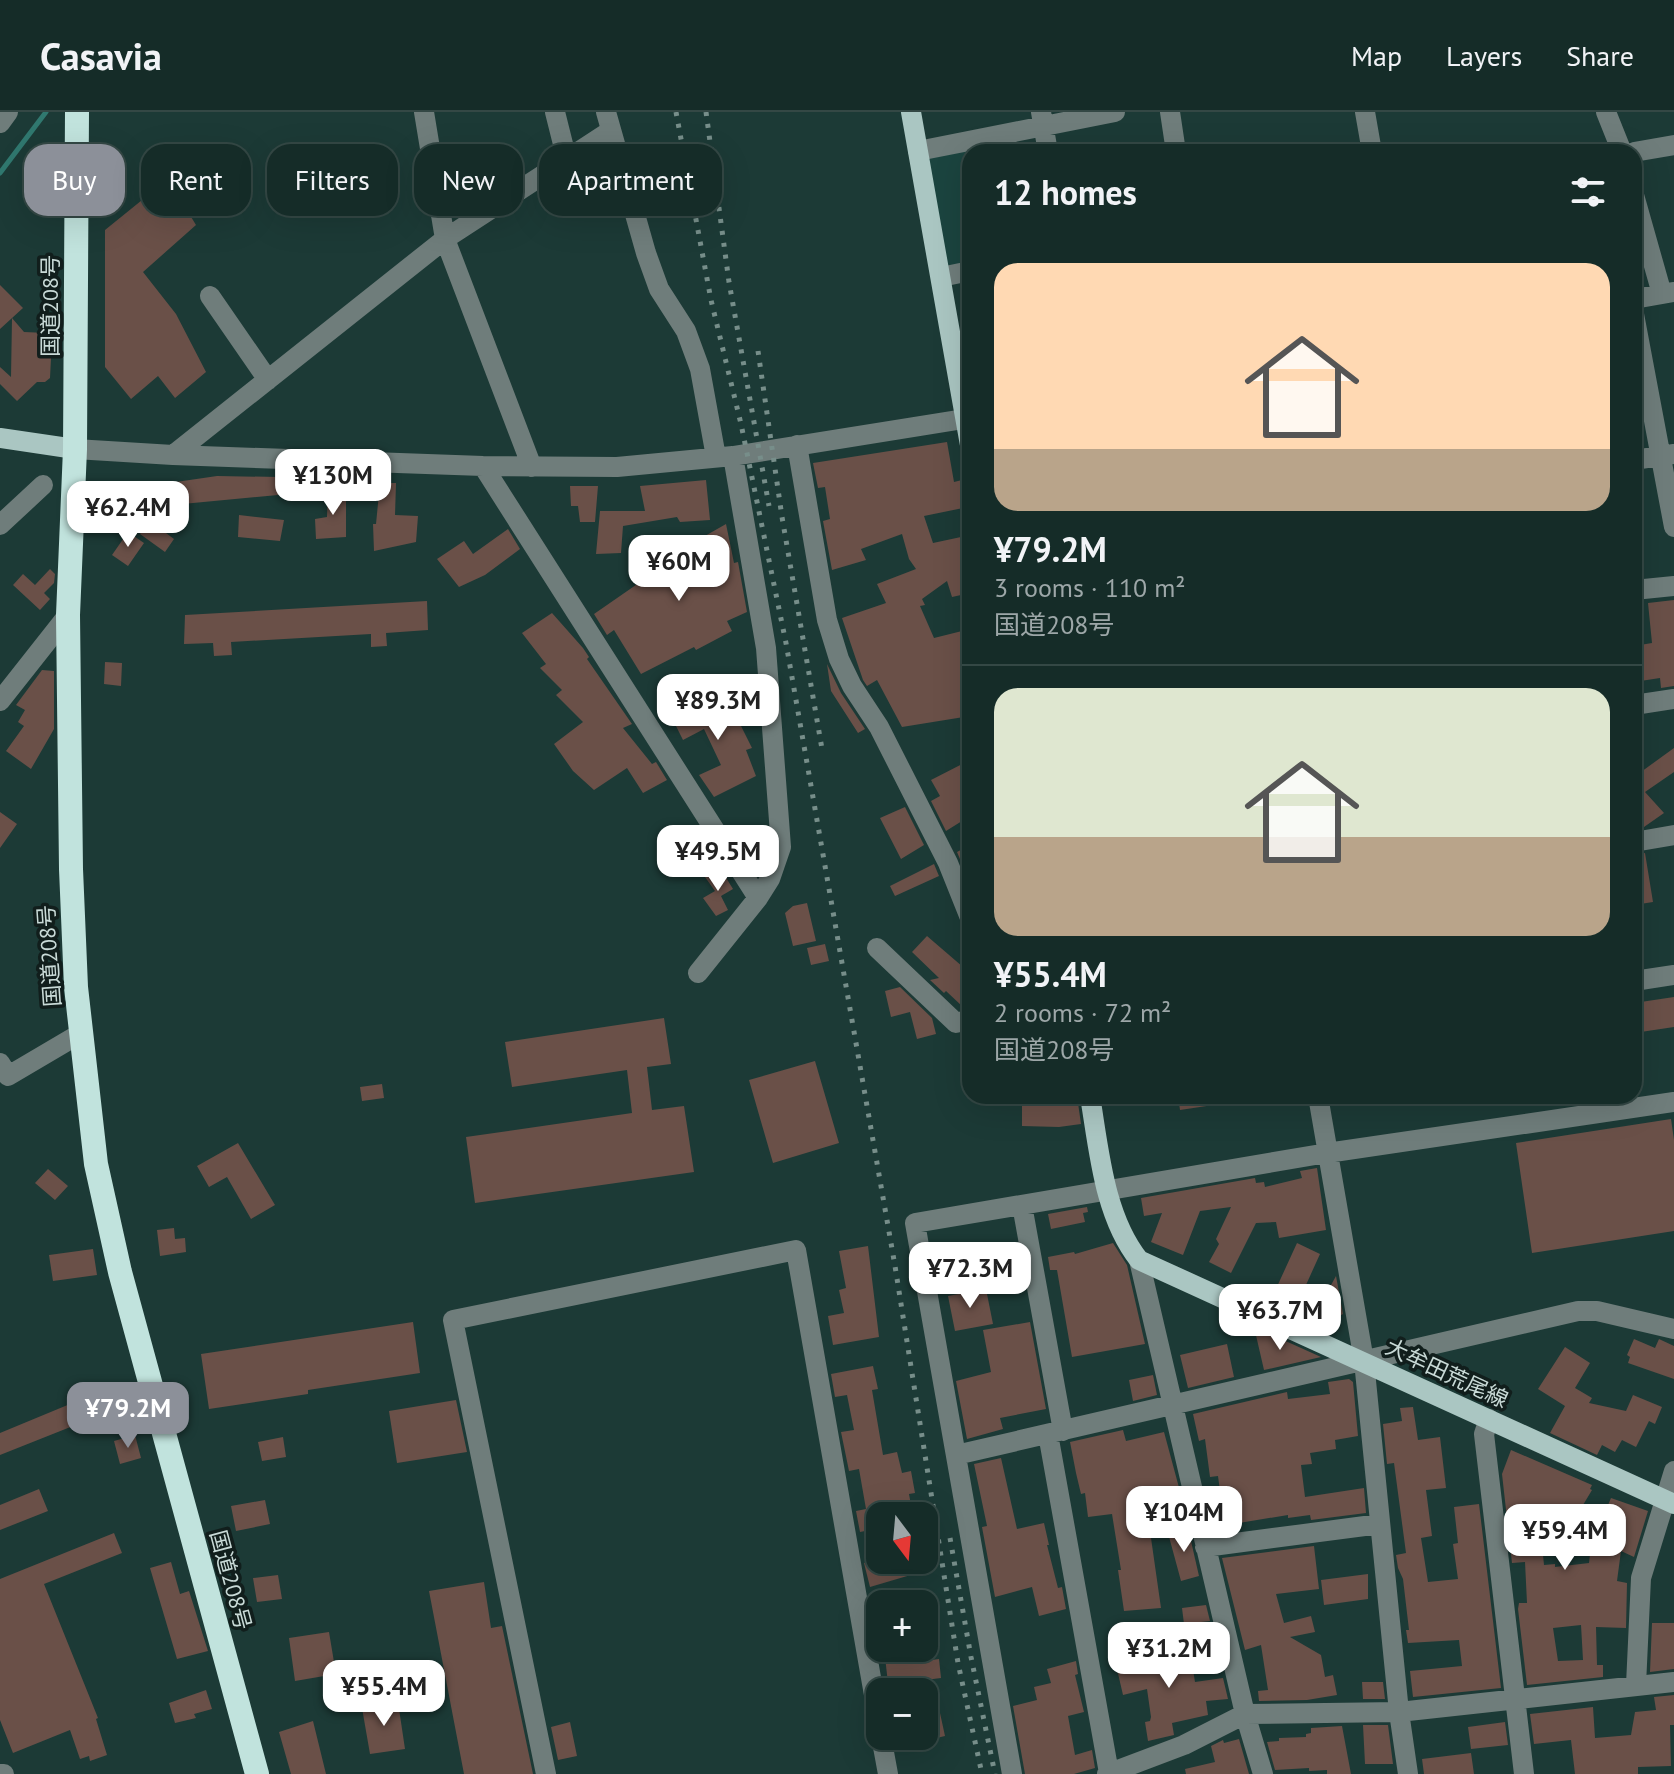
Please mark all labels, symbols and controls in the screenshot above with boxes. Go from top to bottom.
text: Casavia [40,31,162,80]
text: Map [1351,37,1402,74]
text: Layers [1446,37,1522,74]
text: Share [1566,37,1634,74]
chip: Buy [24,144,125,216]
chip: Rent [141,144,251,216]
chip: Filters [267,144,398,216]
chip: New [414,144,523,216]
chip: Apartment [539,144,722,216]
text: 12 homes [994,170,1137,214]
icon: filters [1566,170,1610,214]
street label: 国道208号 [36,255,64,357]
icon: home [1230,315,1374,459]
pin: ¥130M [277,449,389,517]
text: ¥130M [293,458,373,491]
pin: ¥62.4M [63,481,193,549]
text: ¥62.4M [85,490,171,523]
text: ¥79.2M [994,527,1107,571]
pin: ¥60M [632,535,726,603]
text: ¥60M [646,544,712,577]
text: 3 rooms · 110 m² [994,571,1186,604]
text: 国道208号 [994,608,1115,641]
pin: ¥89.3M [653,674,783,742]
text: ¥89.3M [675,683,761,716]
icon: home [1230,740,1374,884]
pin: ¥49.5M [653,825,783,893]
text: ¥49.5M [675,834,761,867]
street label: 国道208号 [31,904,67,1008]
text: ¥55.4M [994,952,1107,996]
text: 2 rooms · 72 m² [994,996,1171,1029]
text: 国道208号 [994,1033,1115,1066]
pin: ¥72.3M [905,1242,1035,1310]
text: ¥72.3M [927,1251,1013,1284]
pin: ¥63.7M [1215,1284,1345,1352]
text: ¥63.7M [1237,1293,1323,1326]
street label: 大牟田荒尾線 [1381,1332,1513,1414]
pin: ¥79.2M [63,1382,193,1450]
text: ¥79.2M [85,1391,171,1424]
pin: ¥104M [1128,1486,1240,1554]
text: ¥104M [1144,1495,1224,1528]
north arrow [866,1502,938,1574]
map controls [866,1502,938,1750]
pin: ¥59.4M [1500,1504,1630,1572]
text: ¥59.4M [1522,1513,1608,1546]
street label: 国道208号 [204,1527,258,1633]
button: + [866,1590,938,1662]
pin: ¥31.2M [1104,1622,1234,1690]
text: ¥31.2M [1126,1631,1212,1664]
pin: ¥55.4M [319,1660,449,1728]
text: ¥55.4M [341,1669,427,1702]
button: − [866,1678,938,1750]

